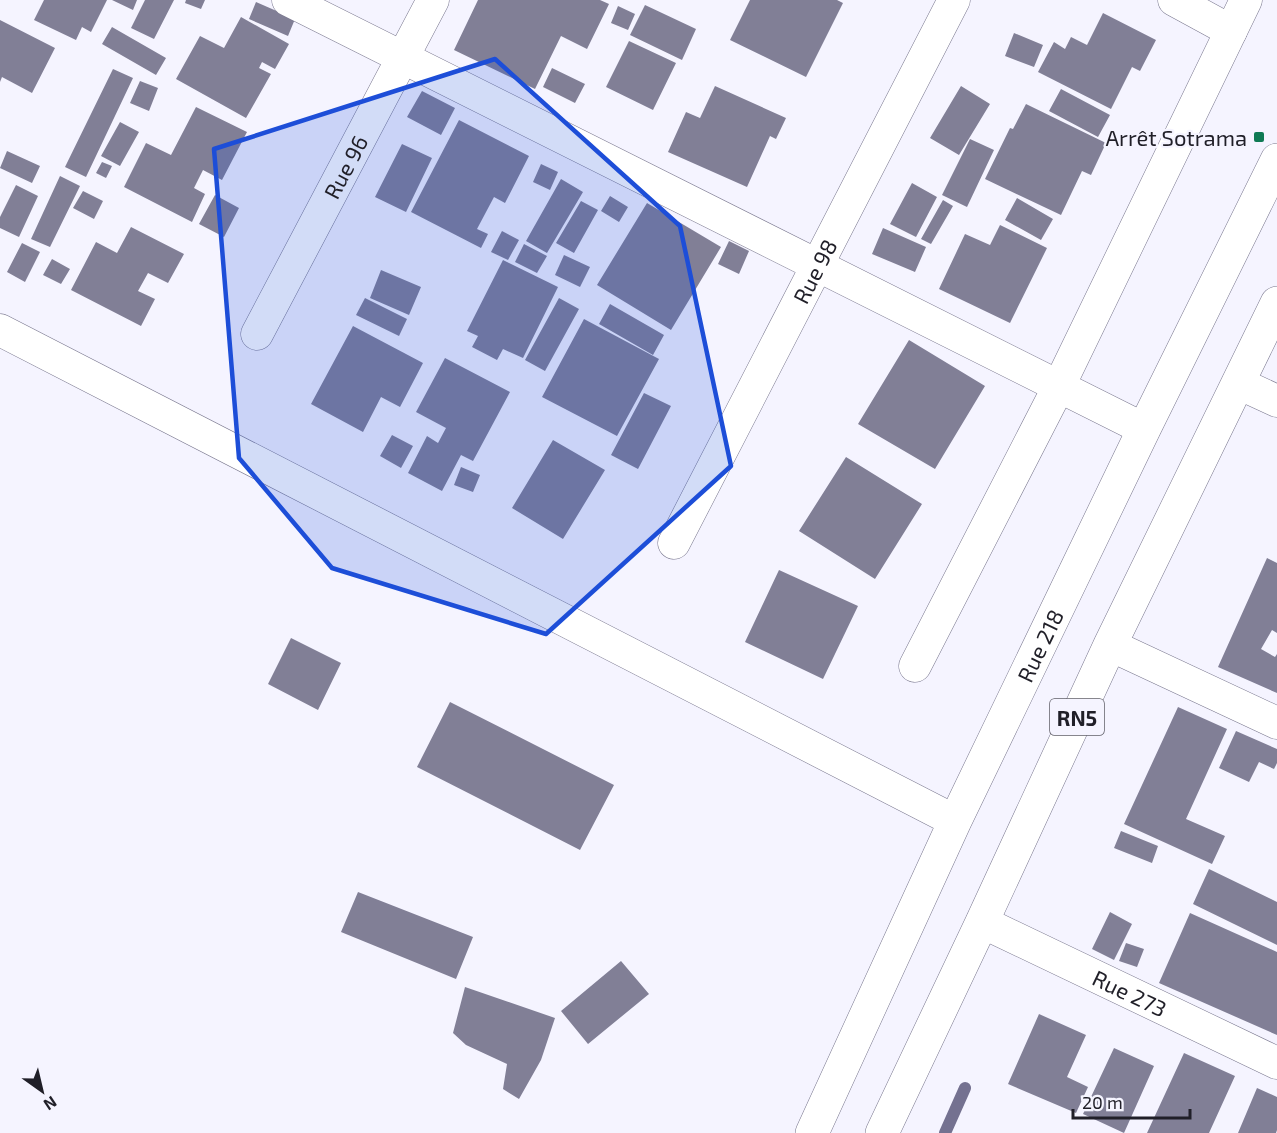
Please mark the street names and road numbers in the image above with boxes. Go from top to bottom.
street label: Rue 96 [318,131,372,203]
street label: Rue 98 [787,234,842,308]
street label: Rue 218 [1011,605,1068,686]
road number: RN5 [1050,699,1104,735]
street label: Rue 273 [1089,964,1171,1021]

